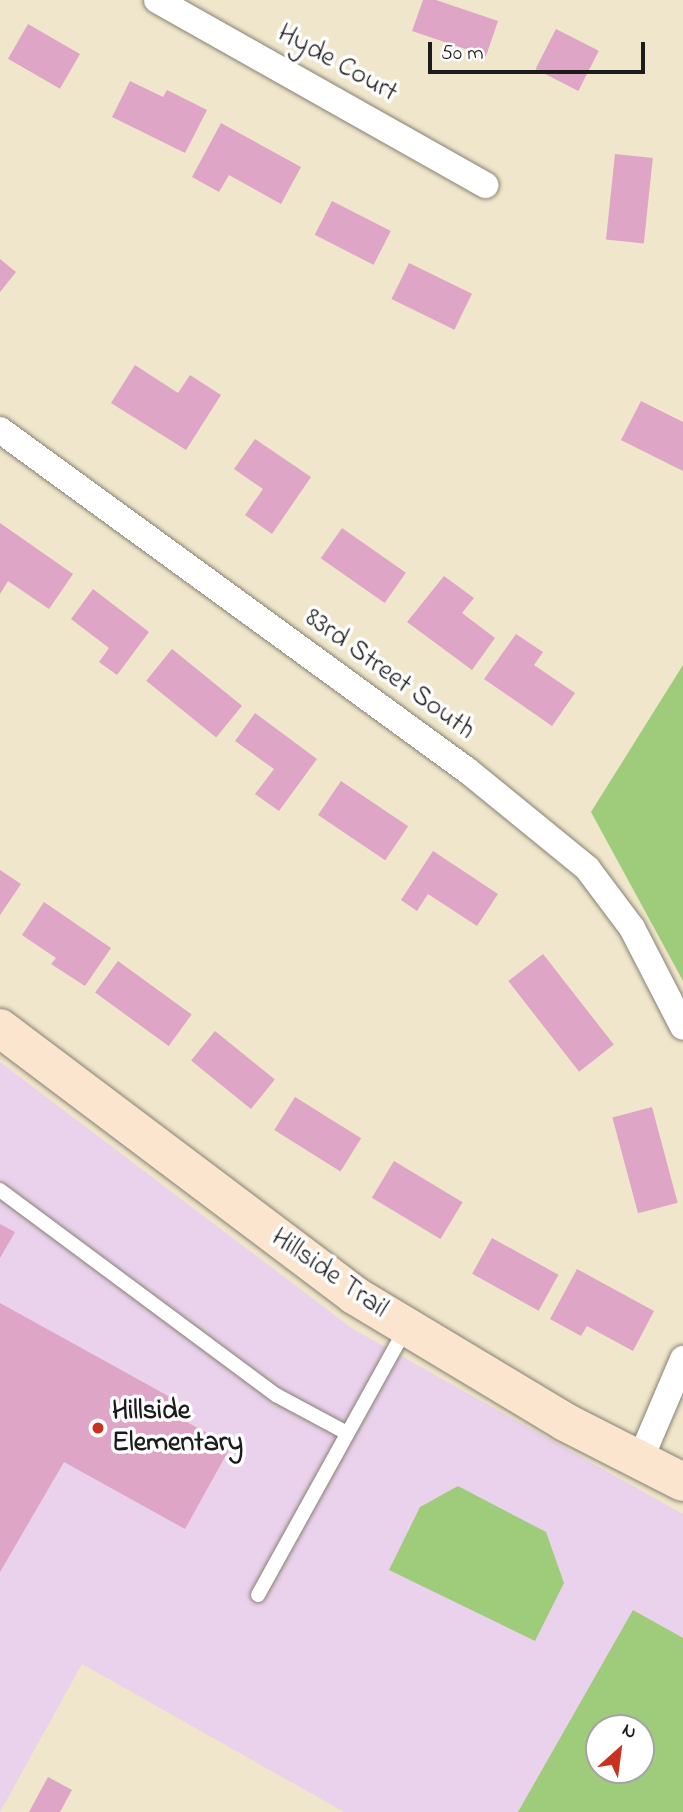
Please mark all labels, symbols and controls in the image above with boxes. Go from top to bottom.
street label: Hyde Court [271,17,403,111]
scale bar [431,28,648,72]
text: 50 m [441,39,484,69]
street label: 83rd Street South [297,602,481,748]
street label: Hillside Trail [264,1222,394,1326]
place label: Hillside Elementary [112,1395,243,1461]
marker: Hillside Elementary [90,1420,106,1436]
north arrow [585,1714,655,1784]
text: N [617,1717,641,1747]

